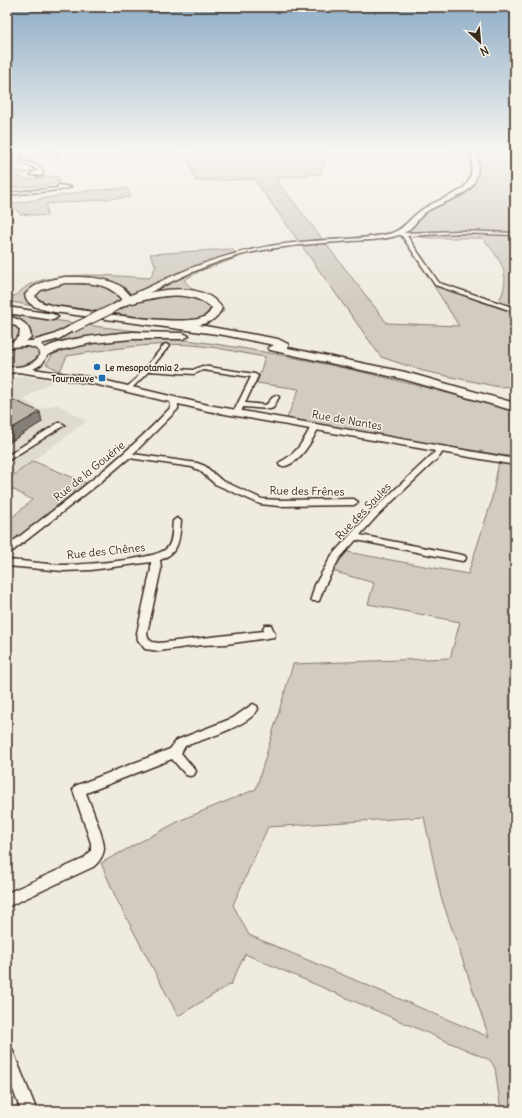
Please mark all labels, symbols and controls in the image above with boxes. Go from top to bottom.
north arrow [460,22,500,62]
text: N [478,43,491,59]
marker: Le mesopotamia 2 [92,362,102,372]
place label: Le mesopotamia 2 [105,362,179,374]
place label: Tourneuve [51,373,94,384]
marker: Tourneuve [97,373,107,383]
street label: Rue de Nantes [311,407,383,433]
street label: Rue de la Gouérie [51,438,127,504]
street label: Rue des Saules [332,480,394,542]
street label: Rue des Frênes [269,483,345,499]
street label: Rue des Chênes [66,540,146,562]

